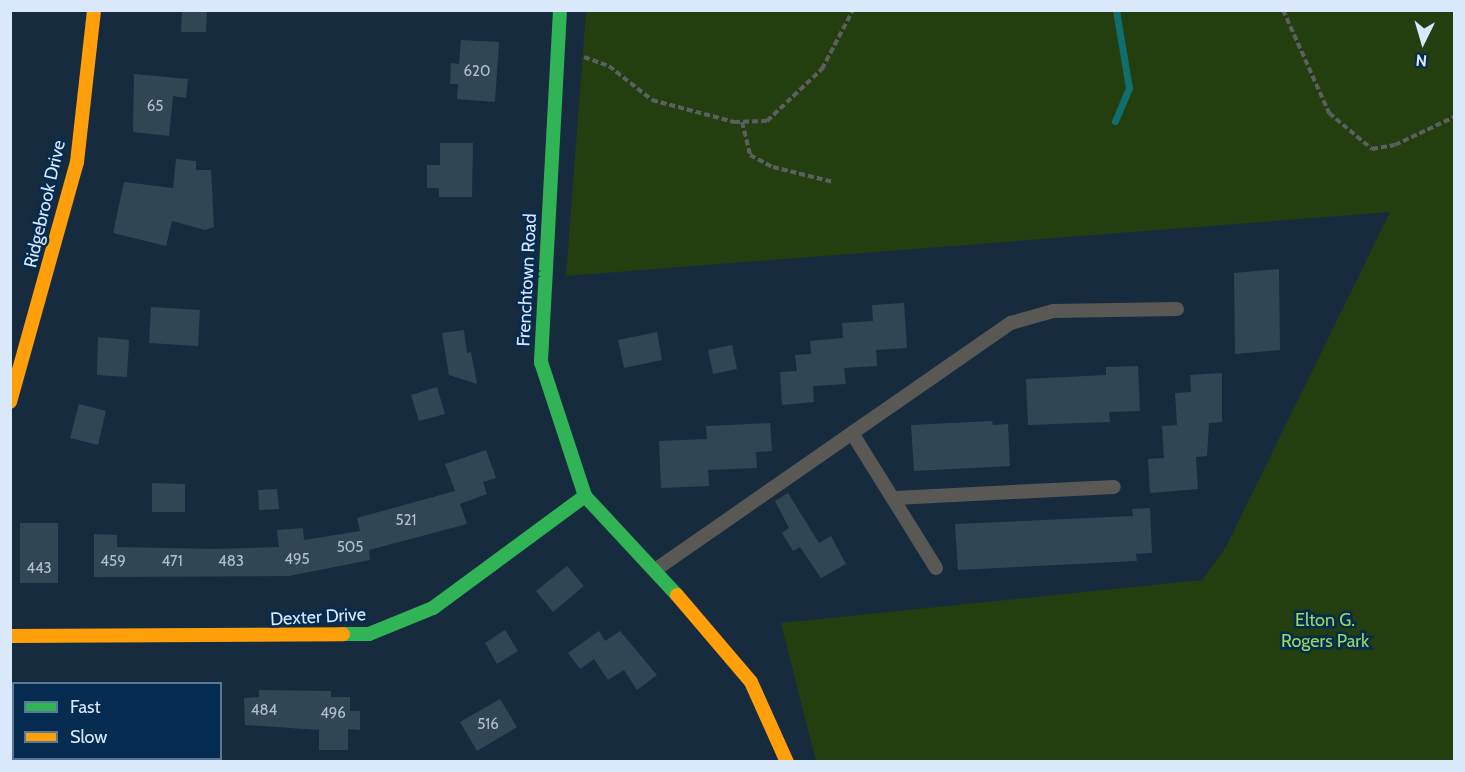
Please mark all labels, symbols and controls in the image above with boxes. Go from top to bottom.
north arrow [1393,12,1453,72]
text: N [1415,50,1428,70]
house number: 620 [464,63,490,81]
house number: 65 [147,98,163,116]
street label: Ridgebrook Drive [20,138,70,270]
street label: Frenchtown Road [513,213,541,347]
house number: 521 [396,512,416,530]
house number: 505 [337,539,363,557]
house number: 495 [284,551,310,569]
house number: 459 [100,553,126,571]
house number: 471 [161,553,183,571]
house number: 483 [218,553,244,571]
house number: 443 [26,560,52,578]
street label: Dexter Drive [270,604,366,630]
park label: Elton G. Rogers Park [1281,610,1369,652]
legend [12,682,222,760]
text: Fast [70,696,101,718]
house number: 484 [251,702,277,720]
house number: 496 [320,705,346,723]
house number: 516 [477,716,499,734]
text: Slow [70,726,107,748]

